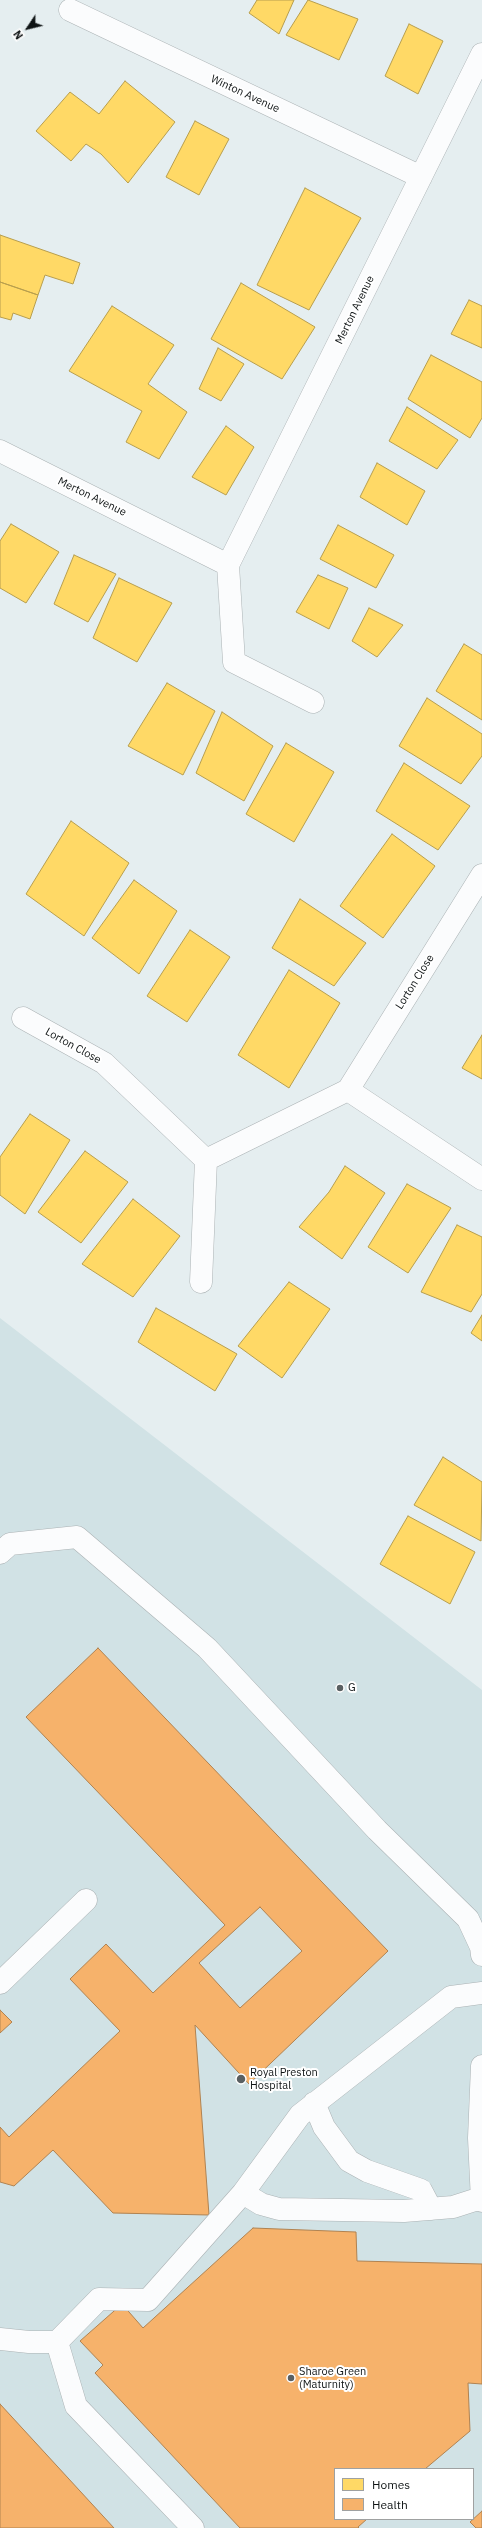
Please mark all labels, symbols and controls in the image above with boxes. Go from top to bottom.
north arrow [8,8,48,48]
text: N [10,28,26,42]
street label: Winton Avenue [209,72,281,116]
street label: Merton Avenue [333,274,377,346]
street label: Merton Avenue [56,475,128,519]
street label: Lorton Close [393,952,437,1012]
street label: Lorton Close [43,1025,103,1067]
place label: G [348,1681,356,1695]
marker: G [335,1683,345,1693]
place label: Royal Preston Hospital [250,2066,318,2092]
marker: Royal Preston Hospital [235,2073,247,2085]
place label: Sharoe Green (Maturnity) [299,2365,366,2391]
marker: Sharoe Green (Maturnity) [286,2373,296,2383]
legend [334,2468,474,2520]
text: Homes [372,2477,410,2492]
text: Health [372,2497,408,2512]

